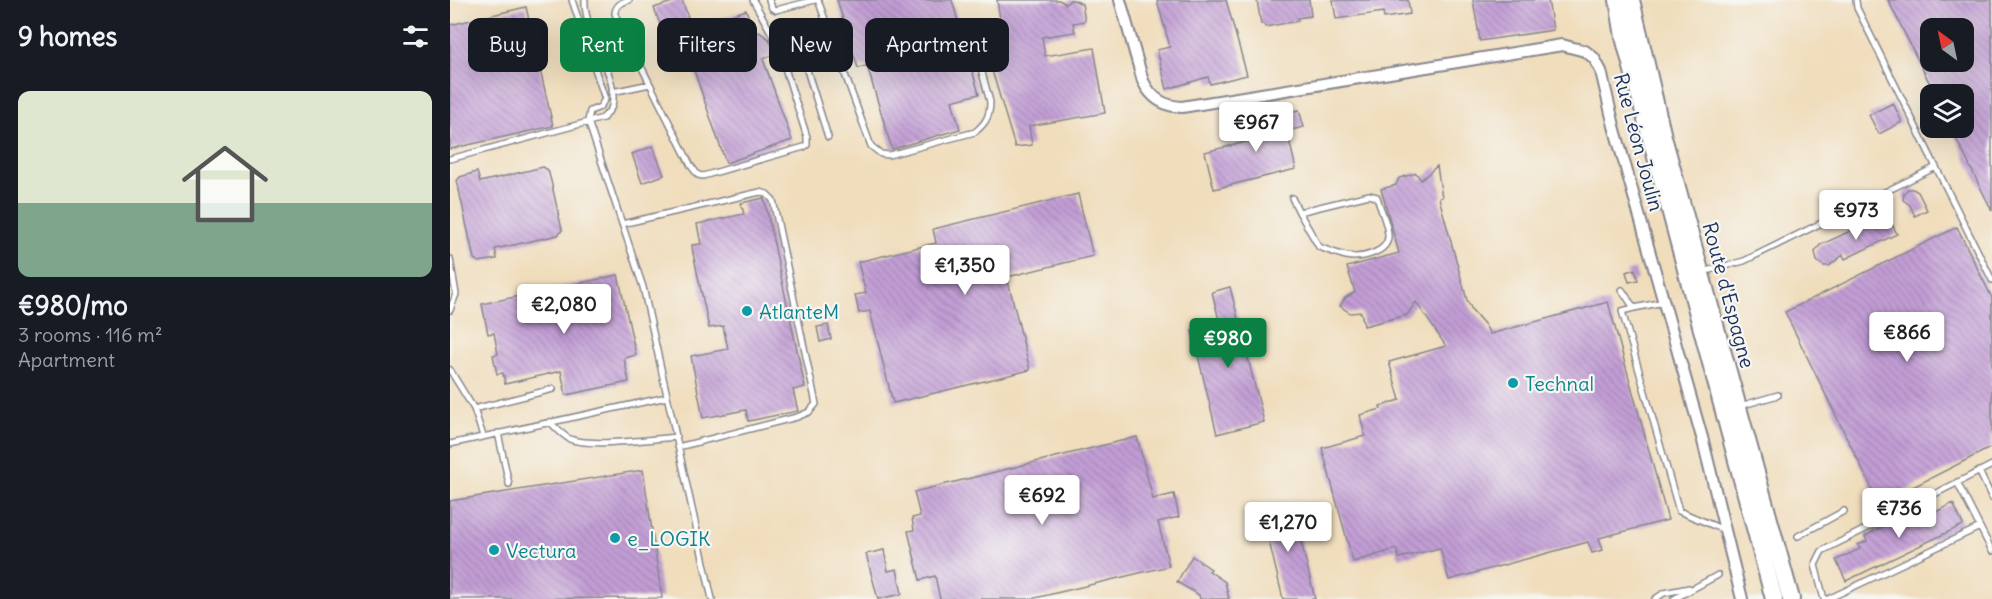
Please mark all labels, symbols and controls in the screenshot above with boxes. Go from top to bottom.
chip: Buy [468,18,548,72]
chip: Rent [560,18,645,72]
chip: Filters [657,18,757,72]
chip: New [769,18,853,72]
chip: Apartment [865,18,1009,72]
north arrow [1920,18,1974,72]
map controls [1920,18,1974,138]
text: 9 homes [18,20,117,53]
icon: filters [399,20,432,53]
street label: Rue Léon Joulin [1609,70,1669,214]
button: layers [1920,84,1974,138]
pin: €967 [1220,102,1292,153]
text: €967 [1233,109,1279,134]
icon: home [171,130,279,238]
pin: €973 [1820,190,1892,241]
text: €973 [1833,197,1879,222]
street label: Route d'Espagne [1697,219,1761,371]
pin: €1,350 [916,245,1014,296]
text: €1,350 [935,252,995,277]
pin: €2,080 [515,284,613,335]
text: €980/mo [18,289,128,322]
text: €2,080 [531,291,597,316]
place label: AtlanteM [759,299,839,324]
marker: AtlanteM [740,304,754,318]
pin: €866 [1871,312,1943,363]
pin: €980 [1192,318,1264,369]
text: €866 [1883,319,1931,344]
text: 3 rooms · 116 m² [18,322,162,347]
text: €980 [1203,325,1253,350]
text: Apartment [18,347,115,372]
place label: Technal [1525,371,1594,396]
marker: Technal [1506,376,1520,390]
pin: €692 [1006,475,1078,526]
text: €692 [1019,482,1065,507]
pin: €736 [1863,488,1935,539]
text: €736 [1876,495,1922,520]
pin: €1,270 [1239,502,1337,553]
text: €1,270 [1259,509,1317,534]
place label: e_LOGIK [627,526,711,551]
marker: e_LOGIK [608,531,622,545]
place label: Vectura [506,538,576,563]
marker: Vectura [487,543,501,557]

